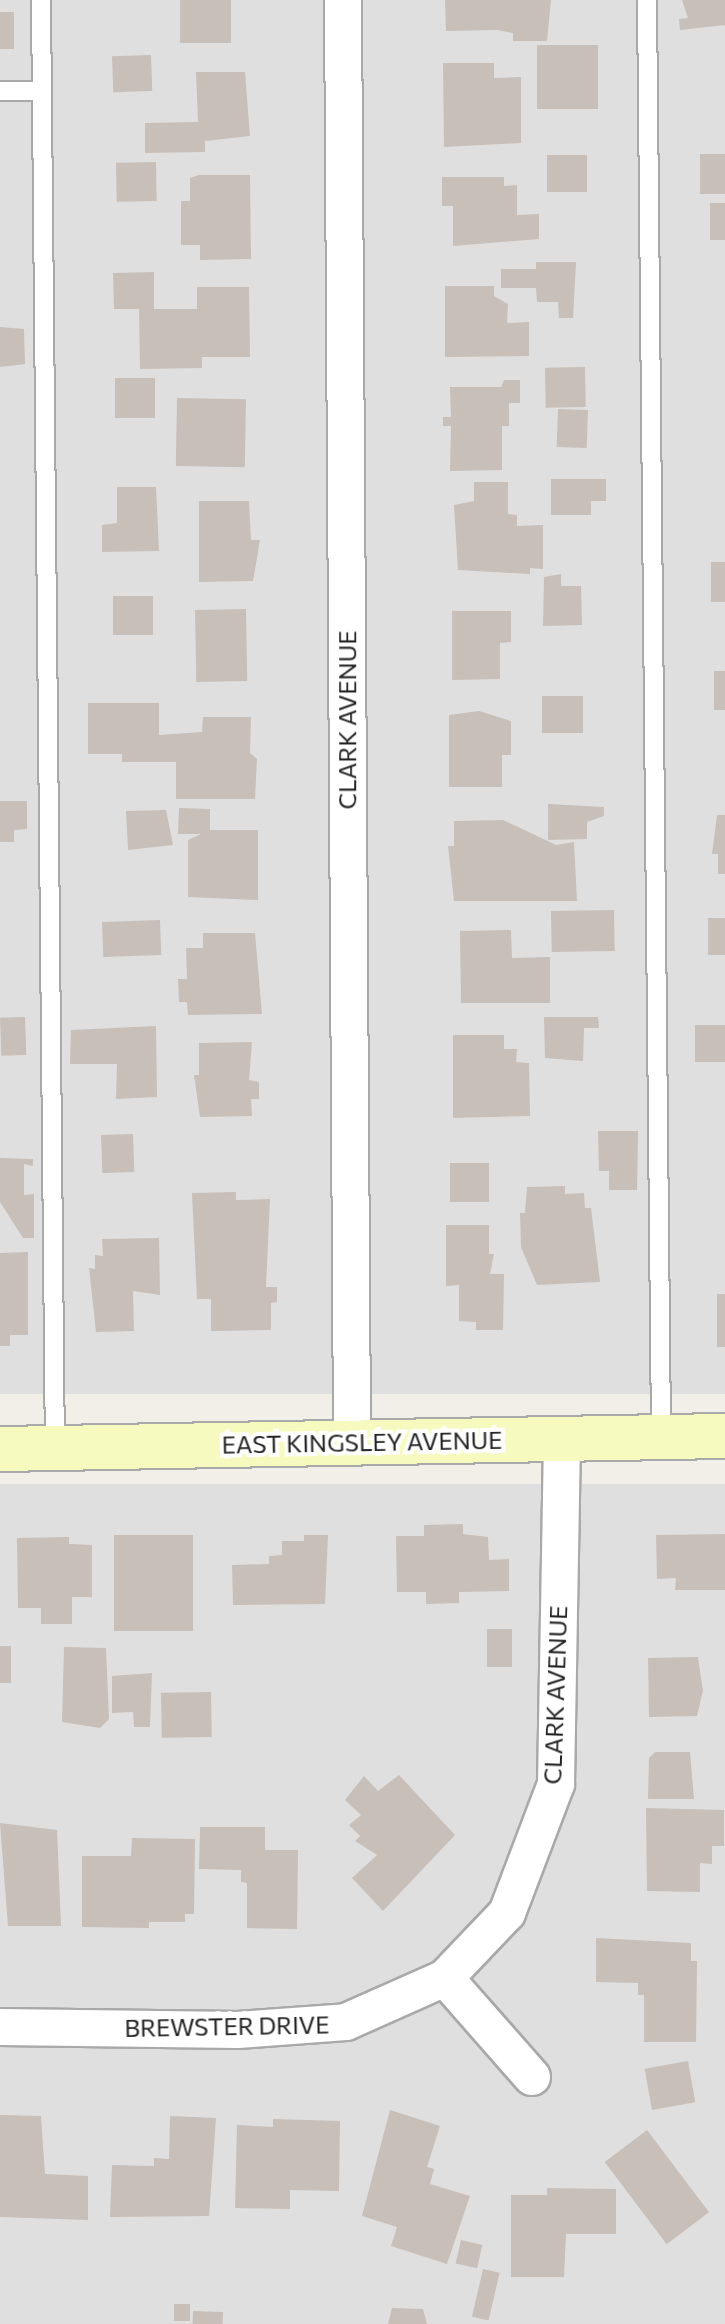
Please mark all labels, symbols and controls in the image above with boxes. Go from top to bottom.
street label: CLARK AVENUE [333,631,361,809]
street label: EAST KINGSLEY AVENUE [221,1425,503,1459]
street label: CLARK AVENUE [537,1605,573,1785]
street label: BREWSTER DRIVE [124,2010,330,2042]

